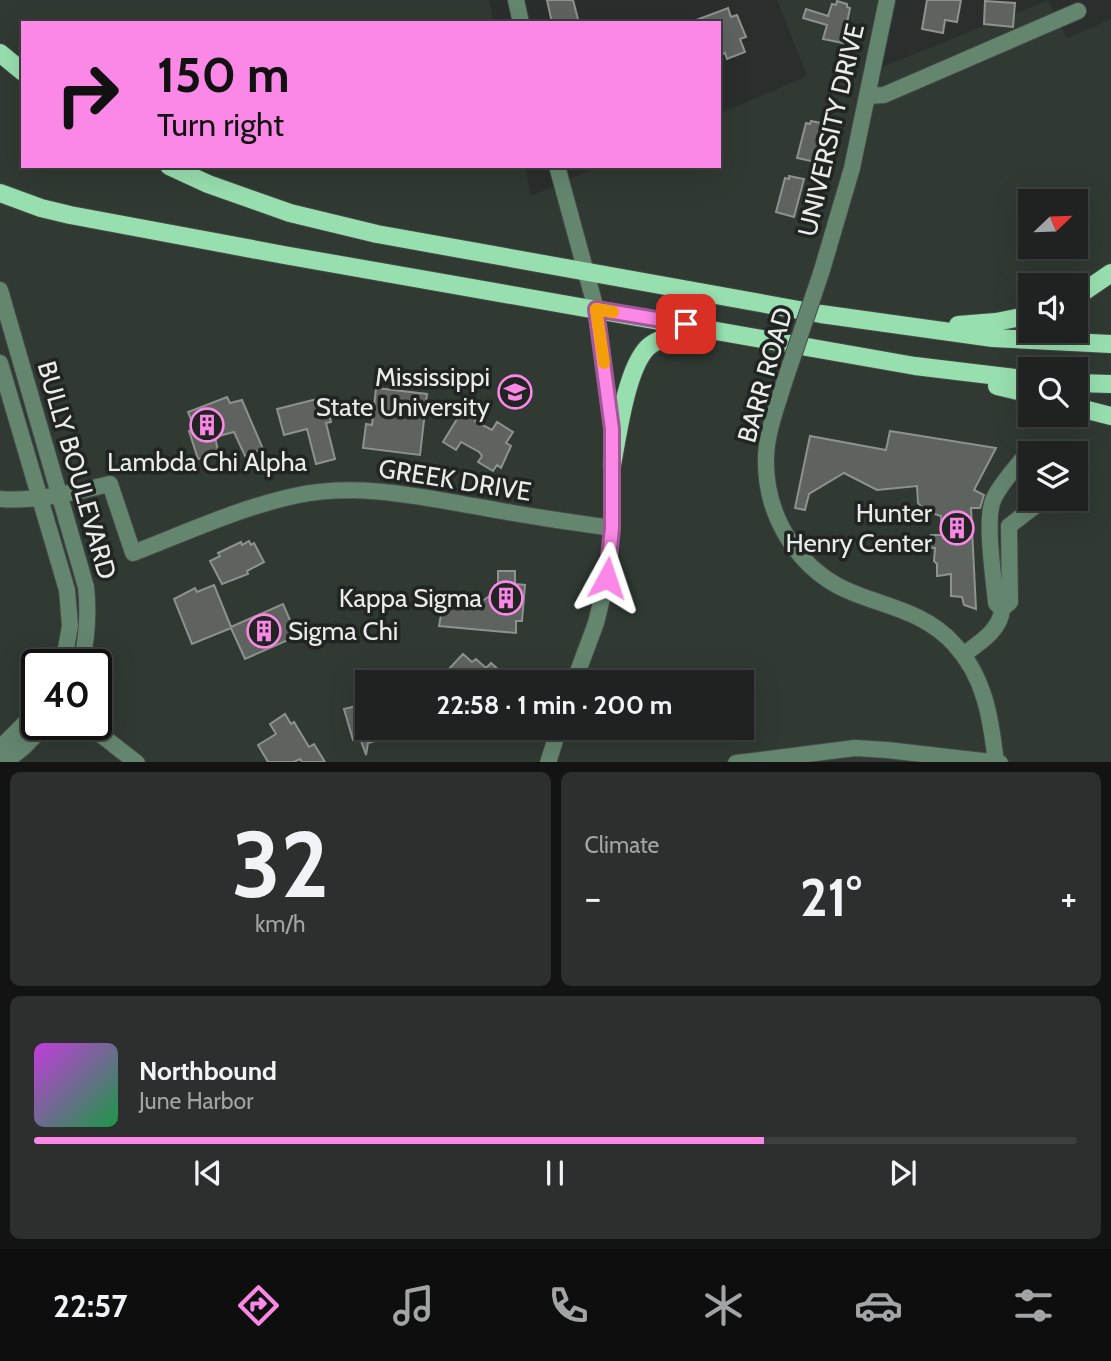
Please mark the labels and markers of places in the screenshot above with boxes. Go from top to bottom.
pin [656,294,716,354]
place label: Mississippi State University [316,361,490,423]
school or university icon: Mississippi State University [496,373,534,411]
building icon: Lambda Chi Alpha [188,406,226,444]
place label: Lambda Chi Alpha [107,446,308,478]
place label: Hunter Henry Center [785,497,933,559]
building icon: Hunter Henry Center [938,509,976,547]
building icon: Kappa Sigma [487,579,525,617]
place label: Kappa Sigma [339,582,483,614]
building icon: Sigma Chi [245,612,283,650]
place label: Sigma Chi [288,615,398,647]

